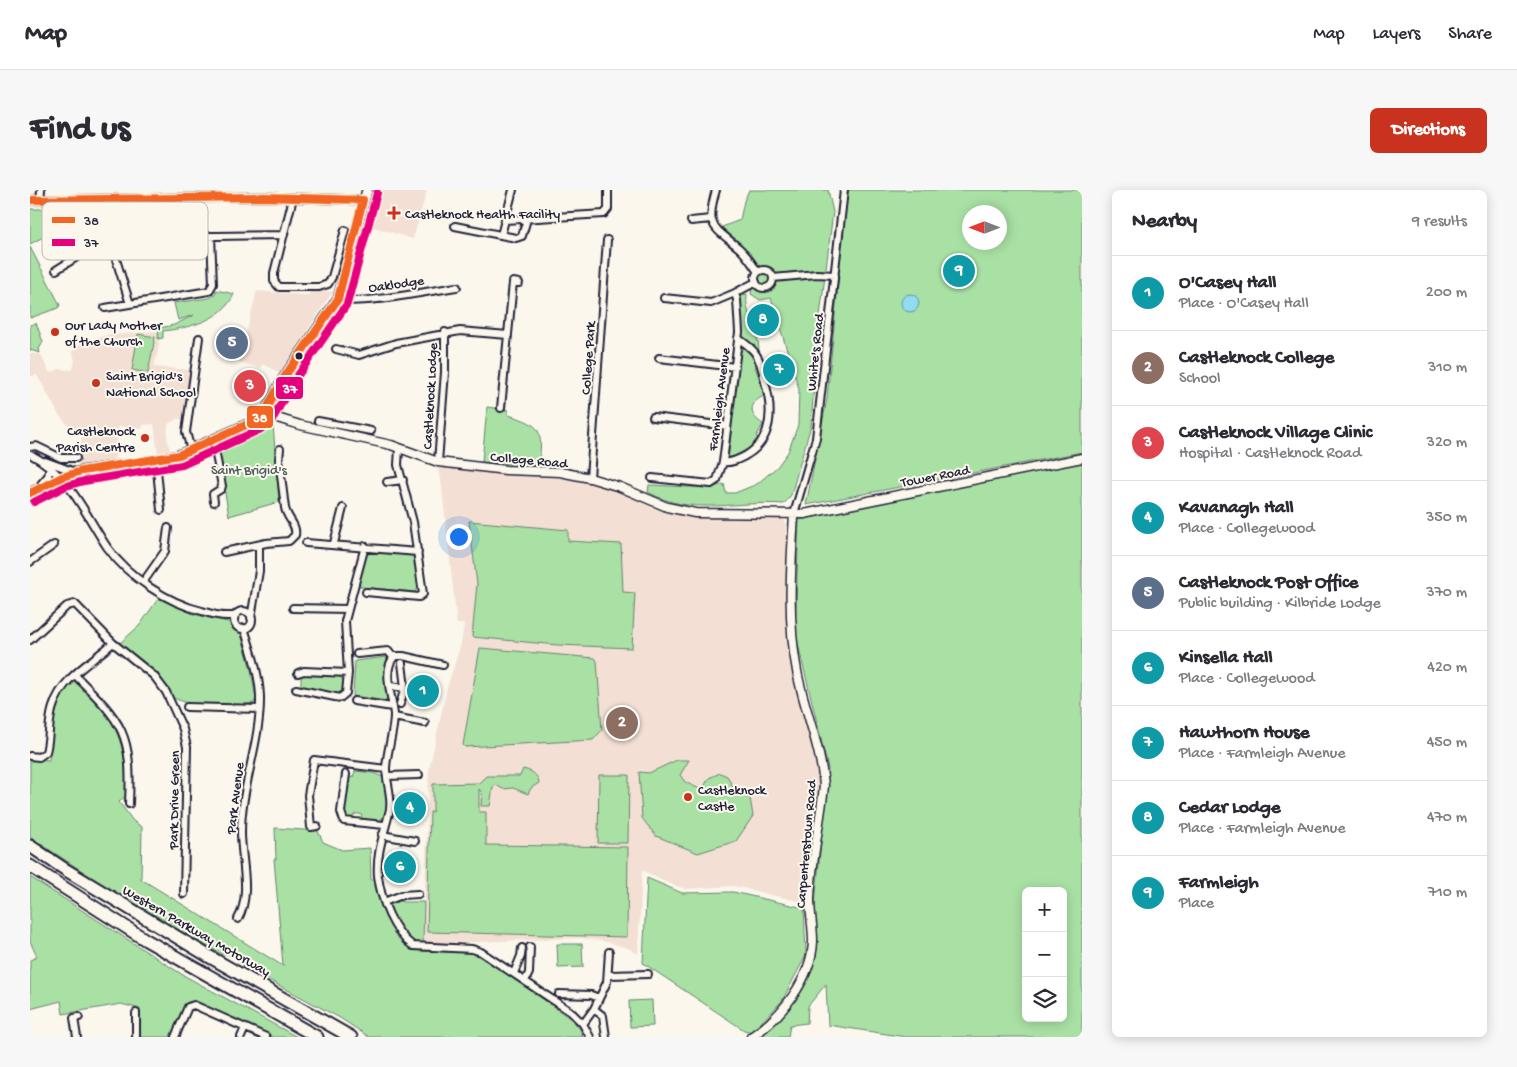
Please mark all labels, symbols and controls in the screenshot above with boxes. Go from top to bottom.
text: Map [25,20,67,49]
text: Map [1313,24,1345,45]
text: Layers [1373,24,1420,45]
text: Share [1448,24,1492,45]
button: Directions [1370,108,1487,153]
text: Find us [30,110,130,151]
legend [42,202,208,260]
north arrow [962,205,1007,250]
marker: Castleknock Health Facility [387,206,401,220]
place label: Castleknock Health Facility [405,207,560,224]
text: Nearby [1132,210,1197,235]
text: 9 results [1412,213,1467,232]
text: 38 [83,214,99,231]
text: 37 [83,236,99,253]
pin: 9 [943,252,975,290]
text: O'Casey Hall [1179,272,1277,295]
street label: Oaklodge [367,273,426,298]
text: 1 [1145,284,1151,303]
text: 200 m [1426,284,1467,303]
text: Place · O'Casey Hall [1179,295,1309,314]
pin: 8 [747,301,779,339]
street label: White's Road [804,311,829,392]
place label: Our Lady Mother of the Church [65,318,163,351]
street label: College Park [578,319,601,395]
pin: 5 [216,324,248,362]
marker: Our Lady Mother of the Church [49,326,61,338]
street label: Castleknock Lodge [420,342,443,450]
street label: Farmleigh Avenue [706,346,735,453]
text: Castleknock College [1179,347,1334,370]
unlabelled marker [294,351,304,361]
pin: 7 [763,351,795,389]
text: 2 [1144,359,1152,378]
text: 310 m [1428,359,1467,378]
pin: 3 [234,367,266,405]
place label: Saint Brigid's National School [106,369,196,402]
text: School [1179,370,1221,389]
line badge: 37 [275,376,304,400]
marker: Saint Brigid's National School [90,377,102,389]
text: 37 [282,382,298,399]
line badge: 38 [246,405,274,429]
text: 38 [252,411,268,428]
text: Castleknock Village Clinic [1179,422,1372,445]
place label: Castleknock Parish Centre [55,424,137,457]
marker: Castleknock Parish Centre [139,432,151,444]
text: 3 [1144,434,1152,453]
text: 320 m [1427,434,1467,453]
text: Hospital · Castleknock Road [1179,445,1361,464]
street label: College Road [490,450,570,473]
street label: Tower Road [899,462,973,493]
park label: Saint Brigid's [211,463,288,480]
text: Kavanagh Hall [1179,497,1294,520]
text: 4 [1144,509,1152,528]
text: 350 m [1426,509,1467,528]
text: Place · Collegewood [1179,520,1315,539]
your location [446,524,472,550]
text: Castleknock Post Office [1179,572,1358,595]
text: 5 [1144,584,1152,603]
text: 370 m [1426,584,1467,603]
text: Public building · Kilbride Lodge [1179,595,1381,614]
text: Kinsella Hall [1179,647,1273,670]
text: 6 [1144,659,1152,678]
text: 420 m [1427,659,1467,678]
text: Place · Collegewood [1179,670,1315,689]
pin: 1 [407,672,439,710]
pin: 2 [606,704,638,742]
text: Hawthorn House [1179,722,1310,745]
text: 7 [1144,734,1152,753]
text: 450 m [1427,734,1467,753]
text: Place · Farmleigh Avenue [1179,745,1345,764]
street label: Park Drive Green [166,750,185,851]
street label: Park Avenue [224,761,249,836]
street label: Carpenterstown Road [793,778,822,909]
place label: Castleknock Castle [698,783,767,816]
pin: 4 [394,789,426,827]
marker: Castleknock Castle [682,791,694,803]
text: Cedar Lodge [1179,797,1281,820]
text: 8 [1144,809,1152,828]
text: 470 m [1427,809,1467,828]
text: Place · Farmleigh Avenue [1179,820,1345,839]
pin: 6 [384,848,416,886]
text: Farmleigh [1179,872,1259,895]
street label: Western Parkway Motorway [119,883,273,982]
text: 9 [1144,884,1152,903]
text: 710 m [1428,884,1467,903]
map controls [1022,887,1067,1022]
button: + [1022,887,1067,932]
text: Place [1179,895,1214,914]
button: − [1022,932,1067,977]
button: layers [1022,977,1067,1022]

